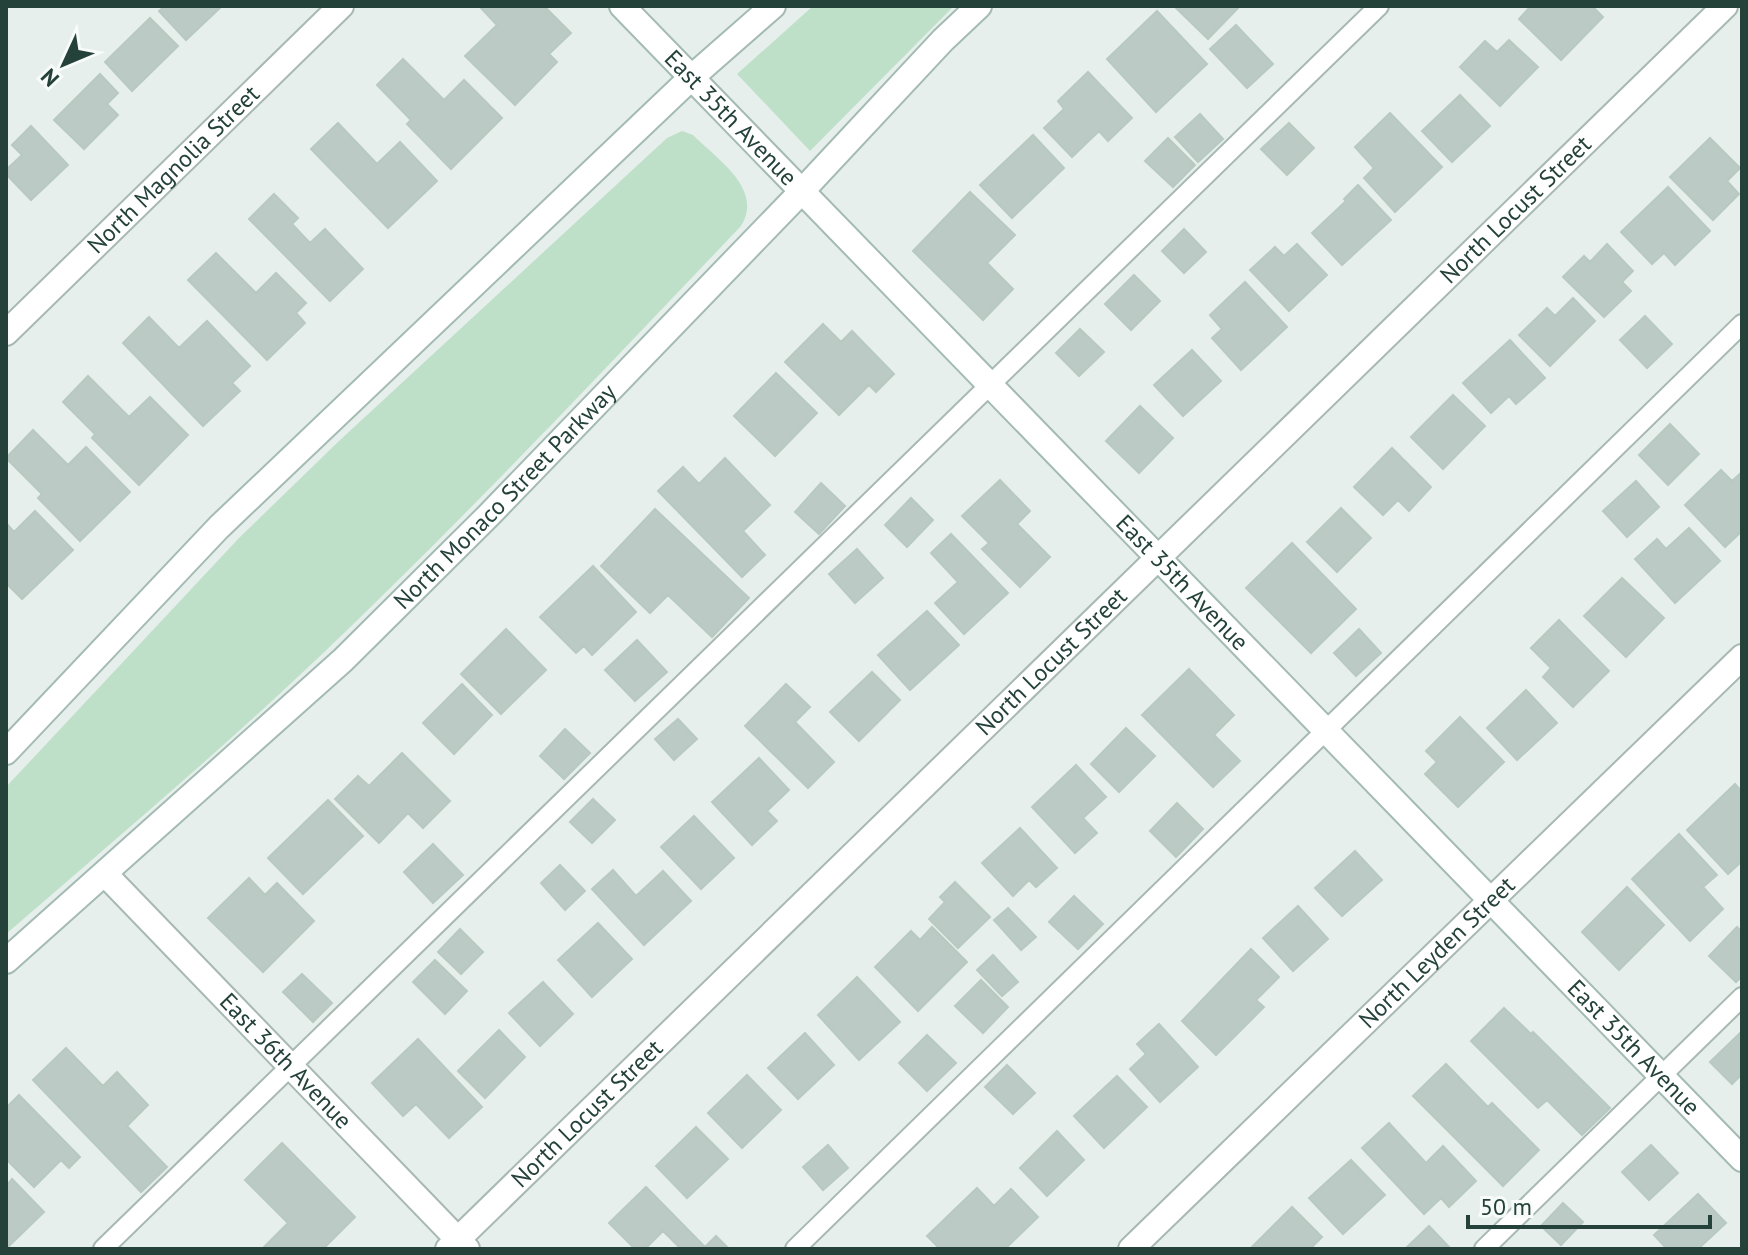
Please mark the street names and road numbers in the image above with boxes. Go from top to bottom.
street label: East 35th Avenue [658,43,804,192]
street label: North Magnolia Street [81,78,266,260]
street label: North Locust Street [1433,129,1598,290]
street label: North Monaco Street Parkway [387,377,623,616]
street label: East 35th Avenue [1110,508,1256,657]
street label: North Locust Street [969,581,1133,742]
street label: North Leyden Street [1352,870,1521,1035]
street label: East 35th Avenue [1561,973,1707,1122]
street label: East 36th Avenue [213,986,359,1135]
street label: North Locust Street [504,1033,669,1194]

